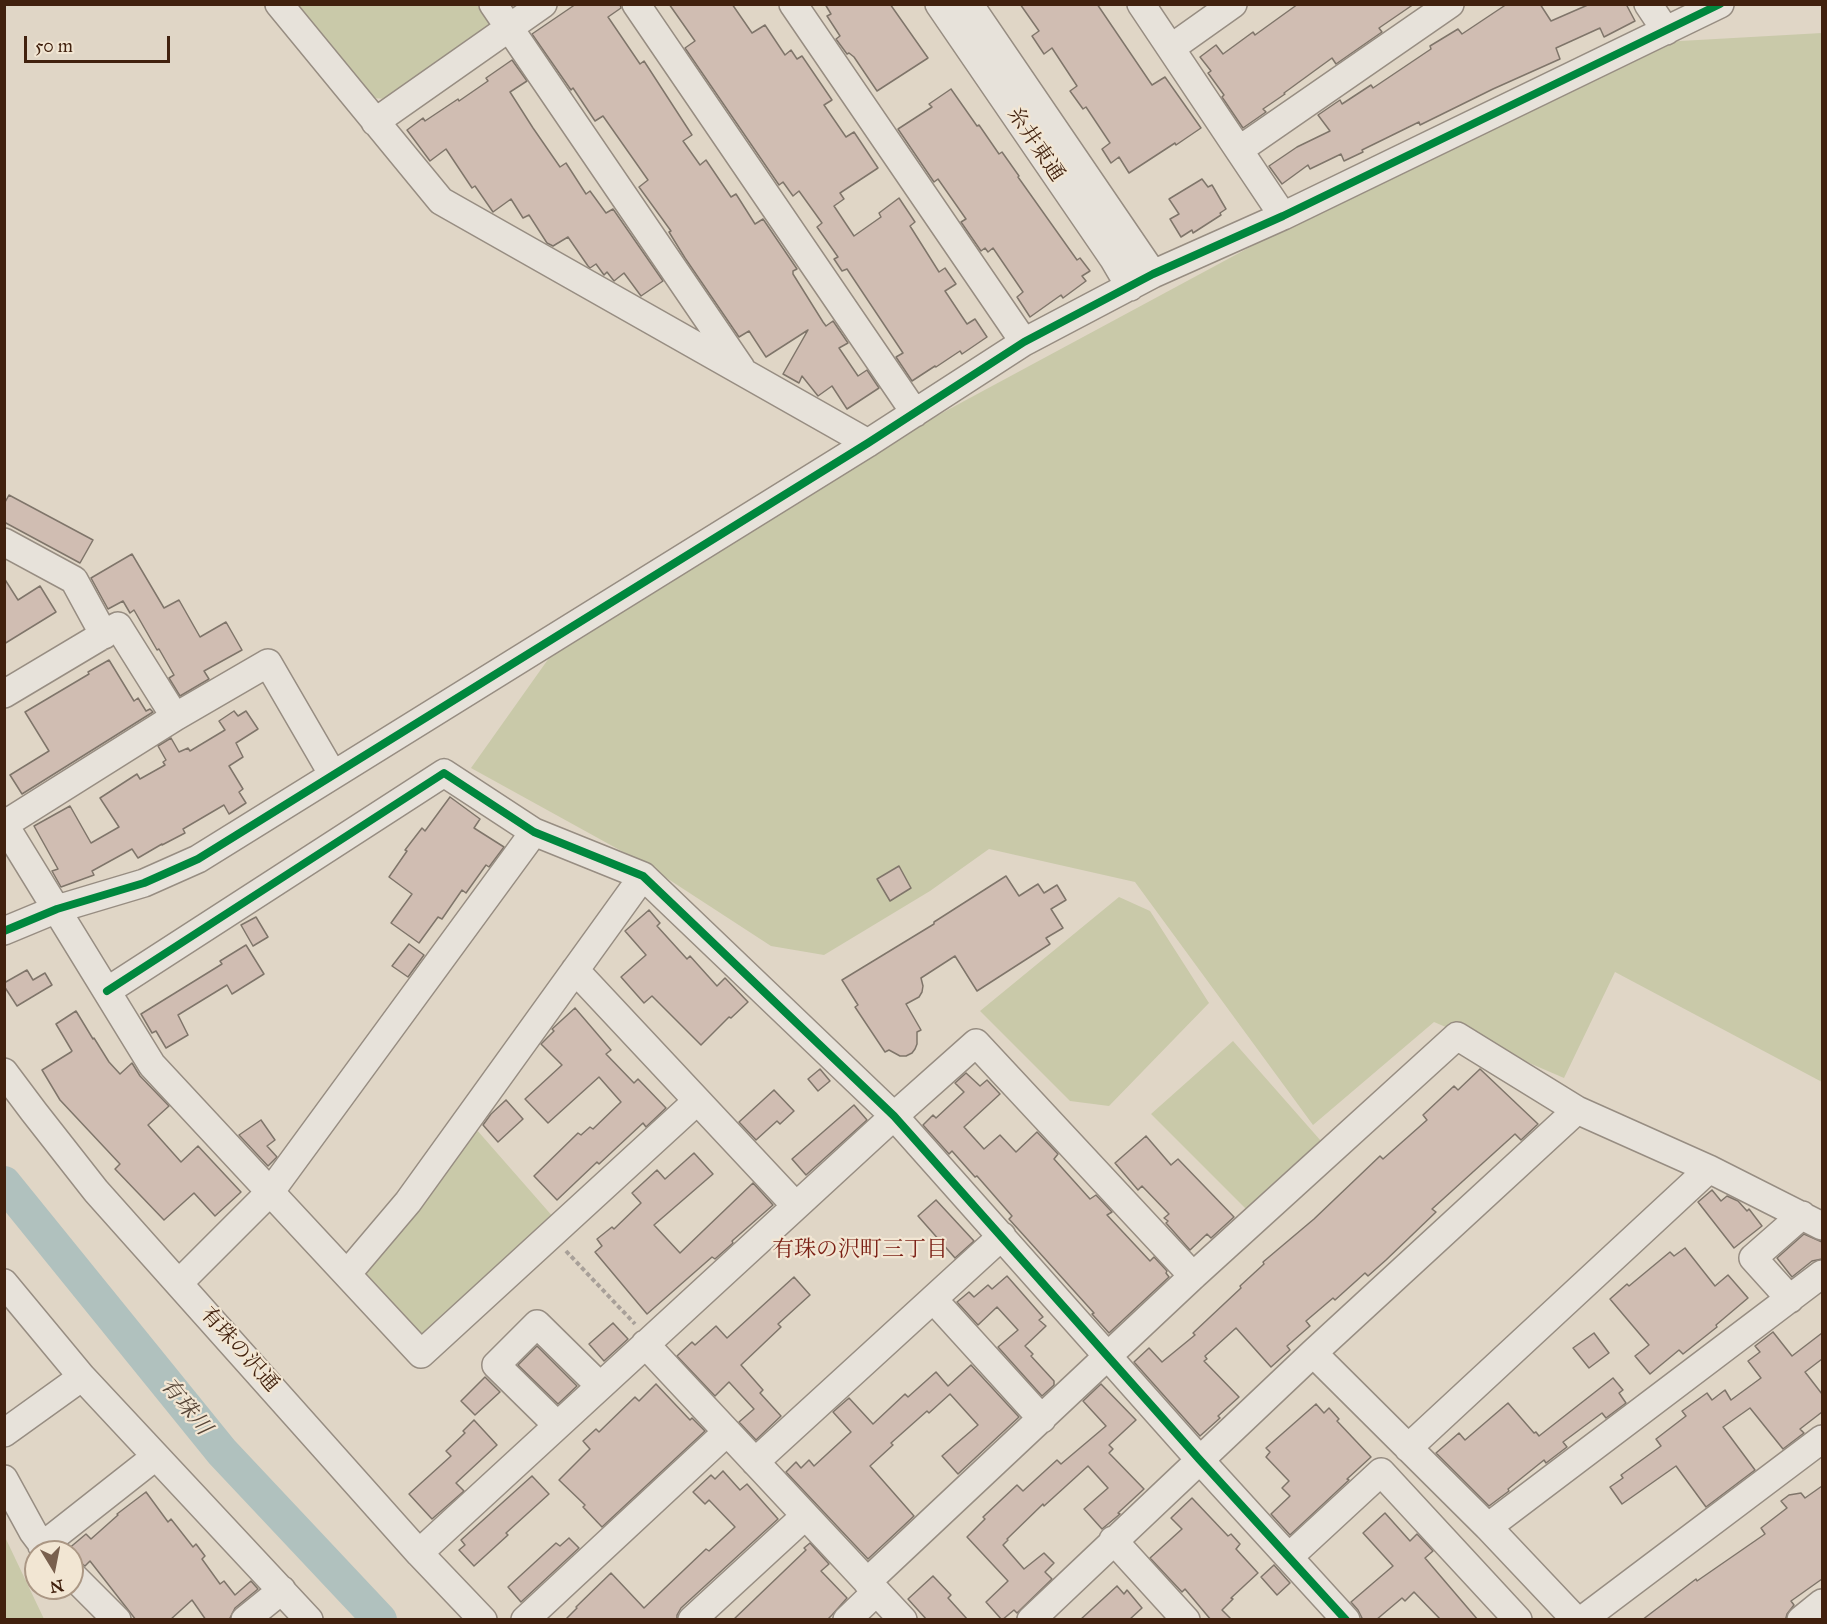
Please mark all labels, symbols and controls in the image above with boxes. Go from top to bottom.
scale bar [27,24,172,62]
text: 50 m [35,35,73,57]
street label: 糸井東通 [1001,103,1069,187]
district label: 有珠の沢町三丁目 [772,1238,948,1264]
street label: 有珠の沢通 [195,1303,283,1397]
water label: 有珠川 [154,1373,216,1441]
north arrow [24,1540,84,1600]
text: N [49,1576,65,1597]

